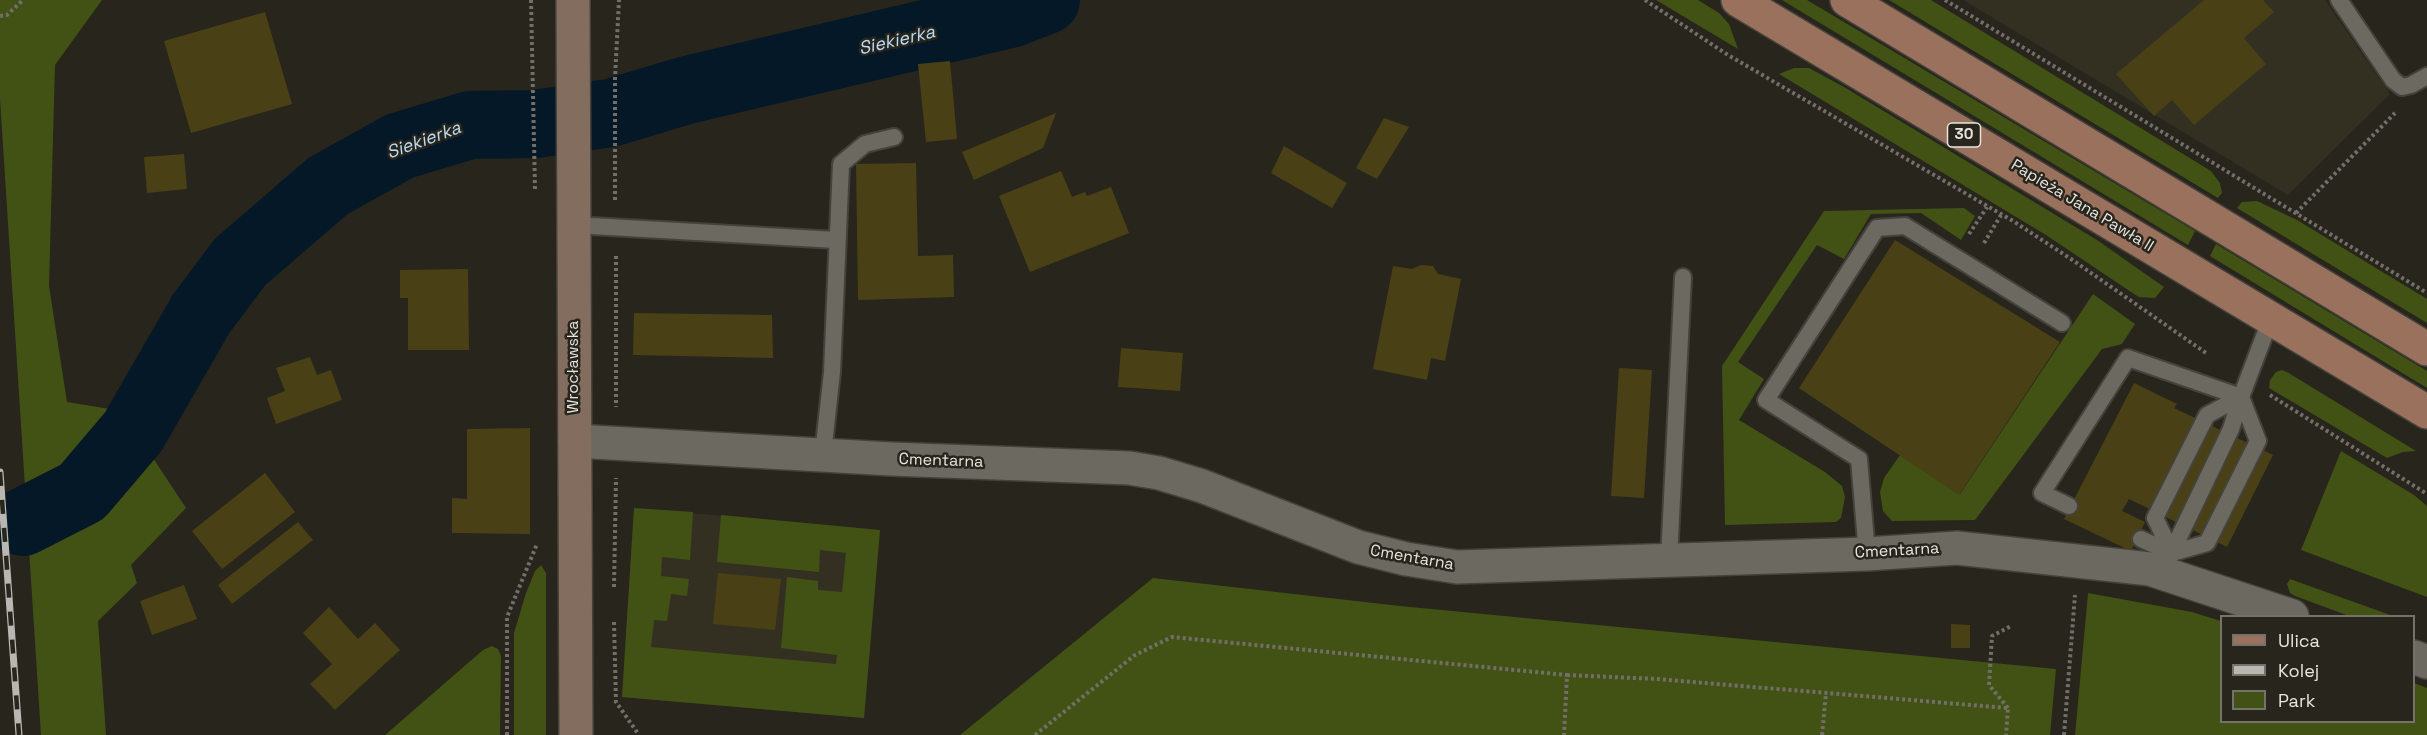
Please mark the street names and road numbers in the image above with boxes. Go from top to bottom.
road number: 30 [1948,123,1980,147]
street label: Papieża Jana Pawła II [2007,156,2157,256]
street label: Wrocławska [564,321,584,413]
street label: Cmentarna [898,450,984,472]
street label: Cmentarna [1854,539,1940,563]
street label: Cmentarna [1369,541,1455,575]

